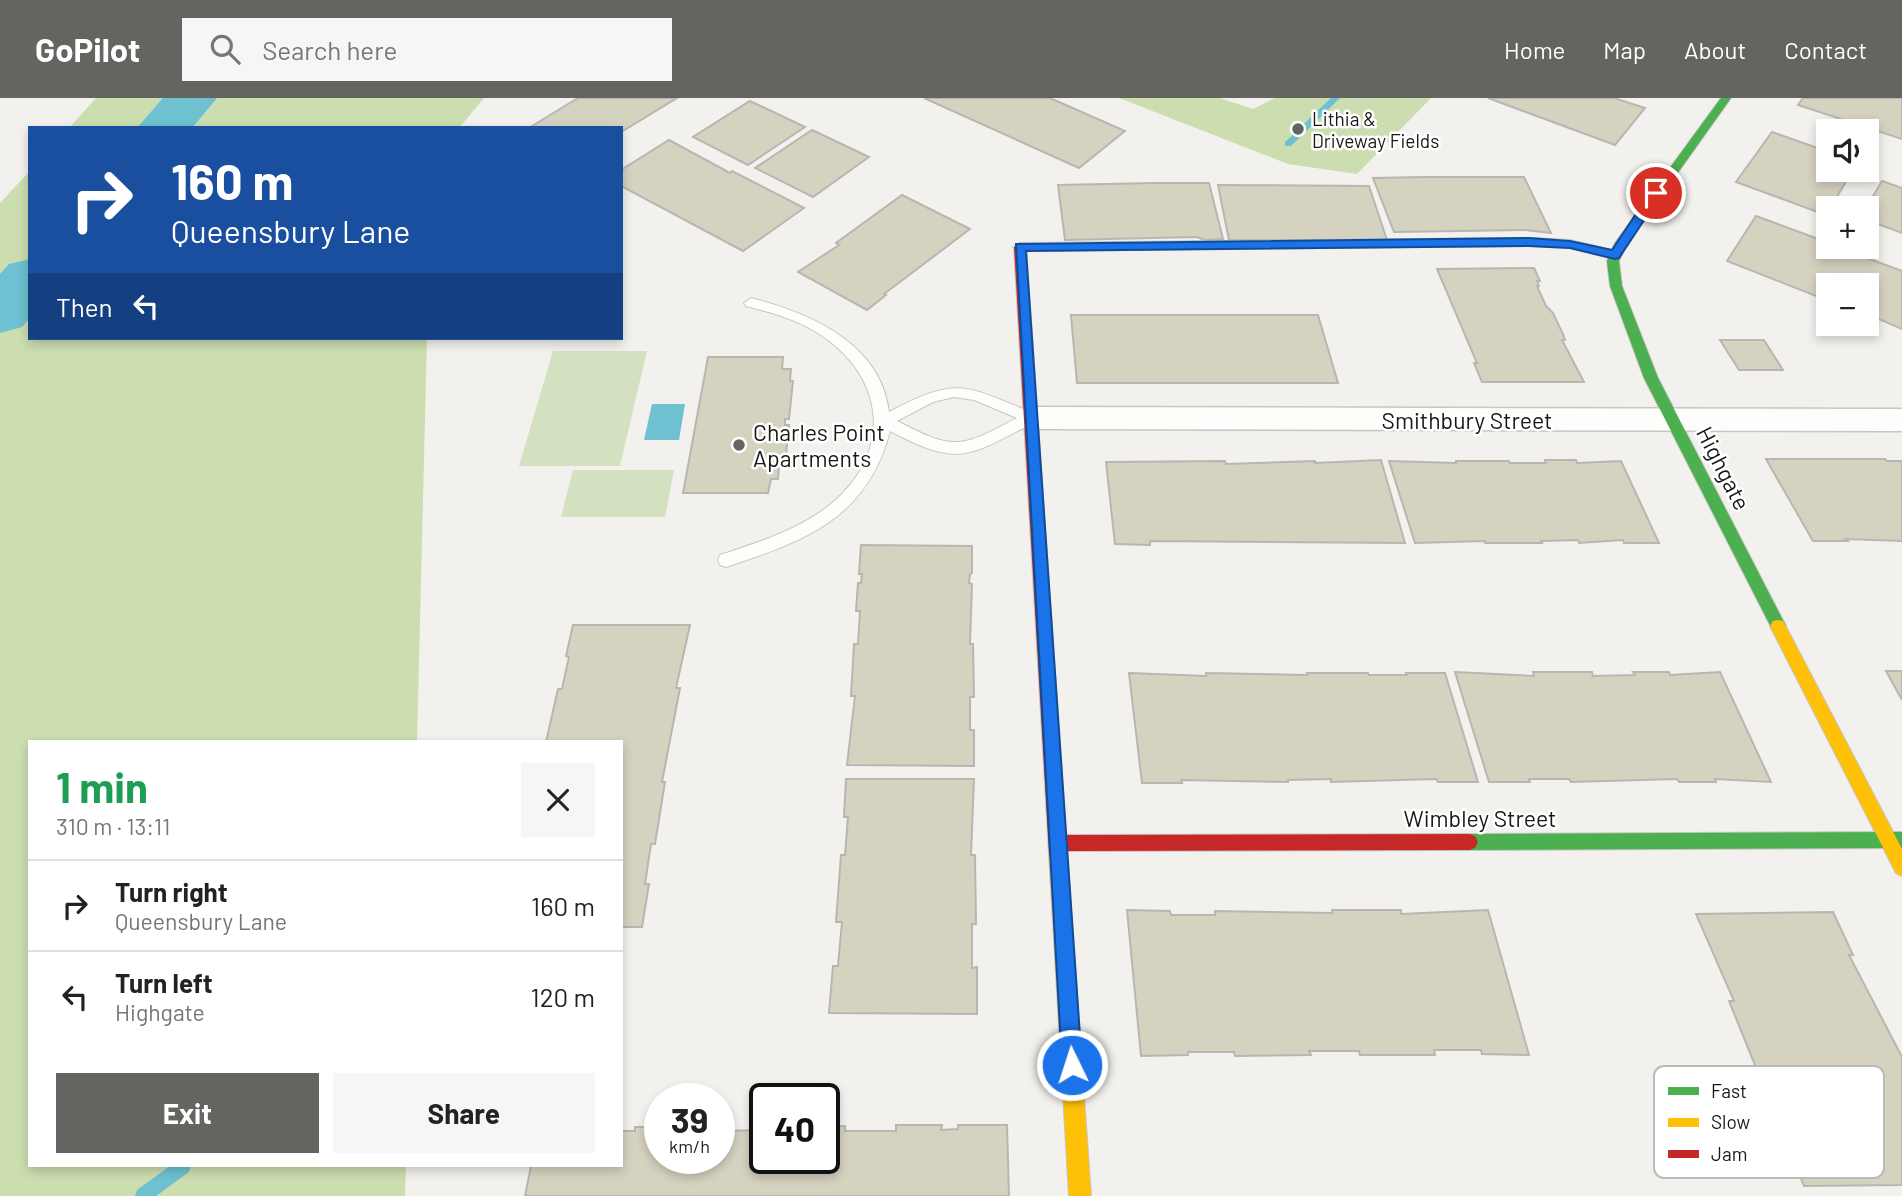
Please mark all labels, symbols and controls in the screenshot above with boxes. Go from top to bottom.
search box [182,18,672,81]
text: GoPilot [35,29,140,69]
icon: search [206,30,244,68]
text: Search here [262,34,397,65]
text: Home [1504,35,1565,64]
text: Map [1603,35,1646,64]
text: About [1684,35,1746,64]
text: Contact [1784,35,1867,64]
place label: Lithia & Driveway Fields [1312,107,1439,152]
map controls [1816,119,1879,336]
button: sound [1816,119,1879,182]
marker: Lithia & Driveway Fields [1290,121,1306,137]
text: 160 m [171,151,293,210]
icon: right [56,154,147,245]
pin [1626,163,1686,223]
icon: arrive [1637,174,1675,212]
button: + [1816,196,1879,259]
text: Queensbury Lane [171,211,410,249]
button: − [1816,273,1879,336]
icon: left [127,287,165,325]
text: Then [56,291,113,322]
street label: Smithbury Street [1382,406,1552,434]
place label: Charles Point Apartments [753,418,885,472]
street label: Highgate [1691,422,1757,514]
marker: Charles Point Apartments [731,437,747,453]
text: 1 min [56,761,148,811]
button: close [521,763,595,837]
street label: Wimbley Street [1404,804,1556,832]
text: 310 m · 13:11 [56,812,170,840]
text: Turn right [115,876,228,907]
icon: right [56,887,94,925]
text: 160 m [531,890,595,921]
text: Queensbury Lane [115,907,287,935]
text: Turn left [115,967,213,998]
icon: left [56,978,94,1016]
text: 120 m [531,981,595,1012]
text: Highgate [115,998,205,1026]
position arrow [1035,1028,1109,1102]
legend [1654,1066,1884,1178]
button: Exit [56,1073,319,1153]
button: Share [333,1073,595,1153]
text: Fast [1711,1079,1747,1102]
speed limit sign: 40 [749,1083,840,1174]
text: 39 [671,1098,708,1140]
text: Slow [1711,1110,1750,1133]
text: km/h [669,1135,710,1157]
text: Jam [1711,1142,1747,1165]

